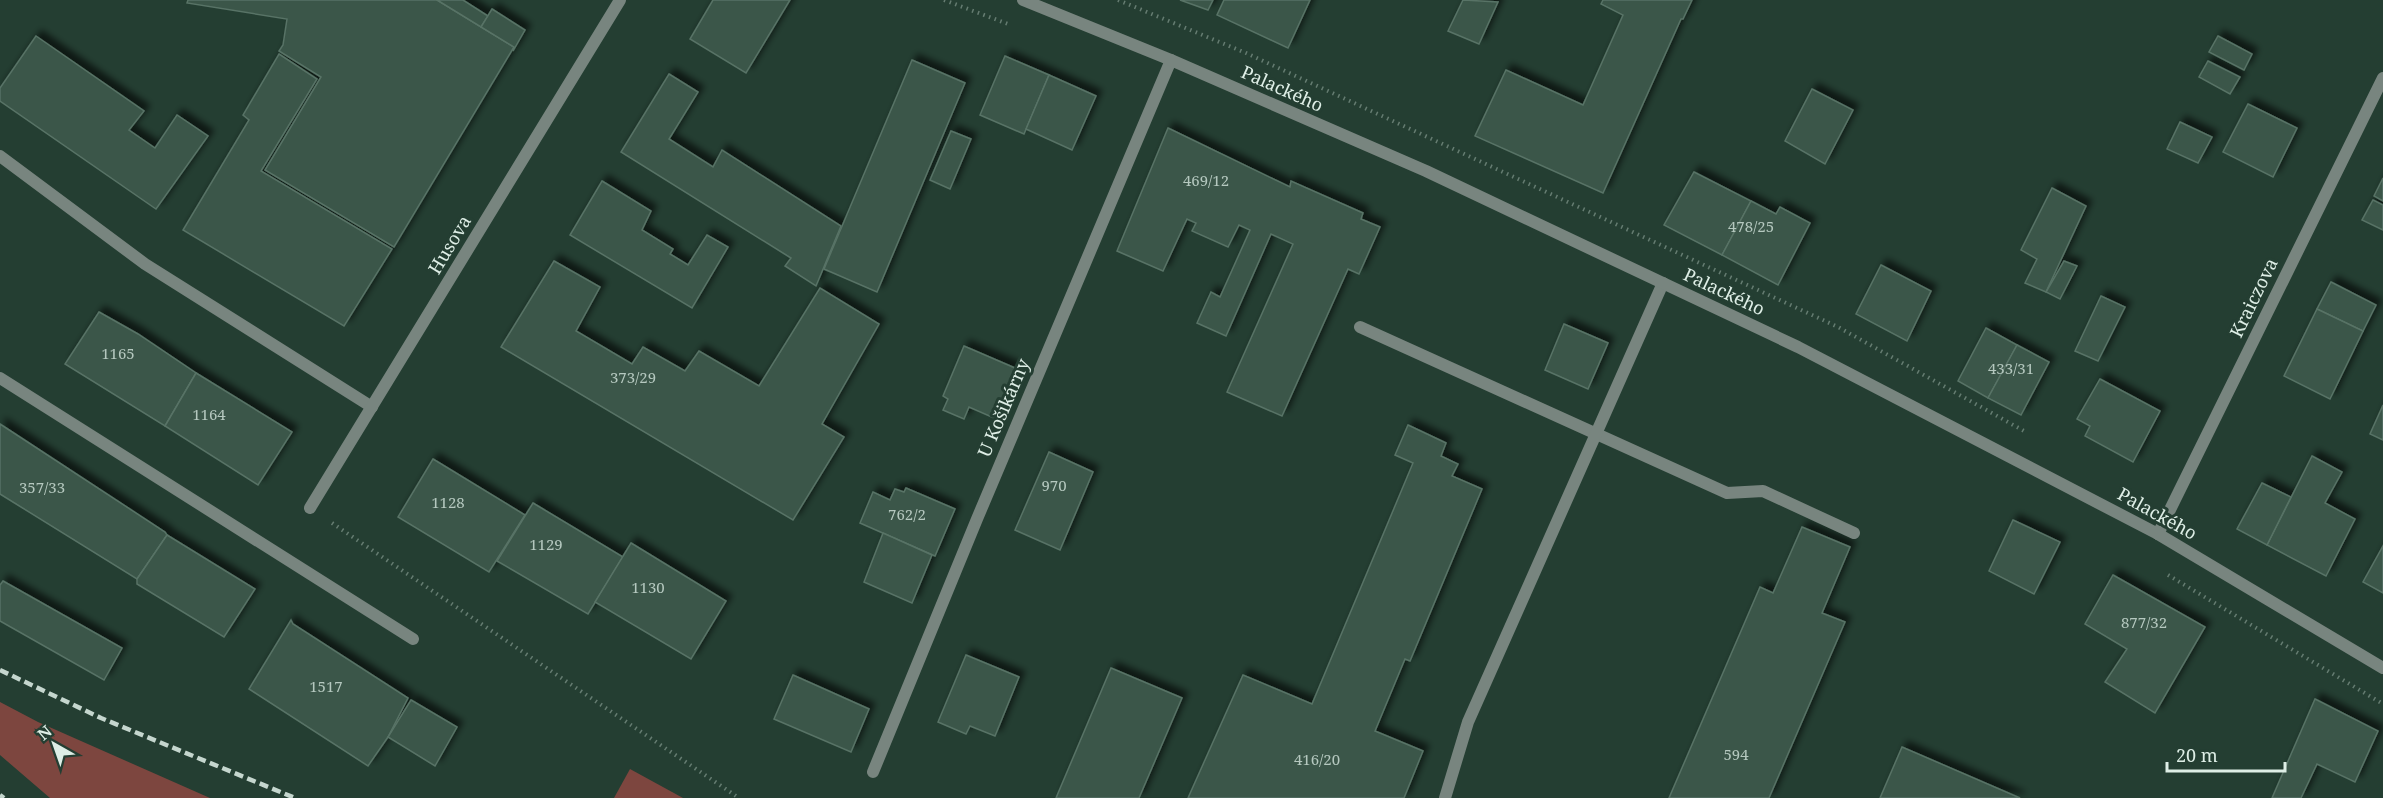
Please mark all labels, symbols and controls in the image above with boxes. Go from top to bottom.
street label: Palackého [1238,59,1327,117]
house number: 469/12 [1183,170,1229,190]
street label: Husova [422,211,476,278]
house number: 478/25 [1728,216,1774,236]
street label: Kraiczova [2224,254,2283,341]
street label: Palackého [1680,262,1769,320]
house number: 1165 [101,343,135,363]
street label: U Košikárny [972,354,1035,460]
house number: 433/31 [1988,358,2034,378]
house number: 373/29 [610,367,656,387]
house number: 1164 [192,404,226,424]
house number: 970 [1041,475,1067,495]
house number: 357/33 [19,477,65,497]
street label: Palackého [2114,481,2201,545]
house number: 1128 [431,492,465,512]
house number: 762/2 [888,504,926,524]
house number: 1129 [529,534,563,554]
house number: 1130 [631,577,665,597]
house number: 877/32 [2121,612,2167,632]
house number: 1517 [309,676,343,696]
north arrow [24,714,84,774]
text: N [32,720,57,745]
scale bar [2167,735,2286,773]
text: 20 m [2176,743,2218,767]
house number: 594 [1723,744,1749,764]
house number: 416/20 [1294,749,1340,769]

